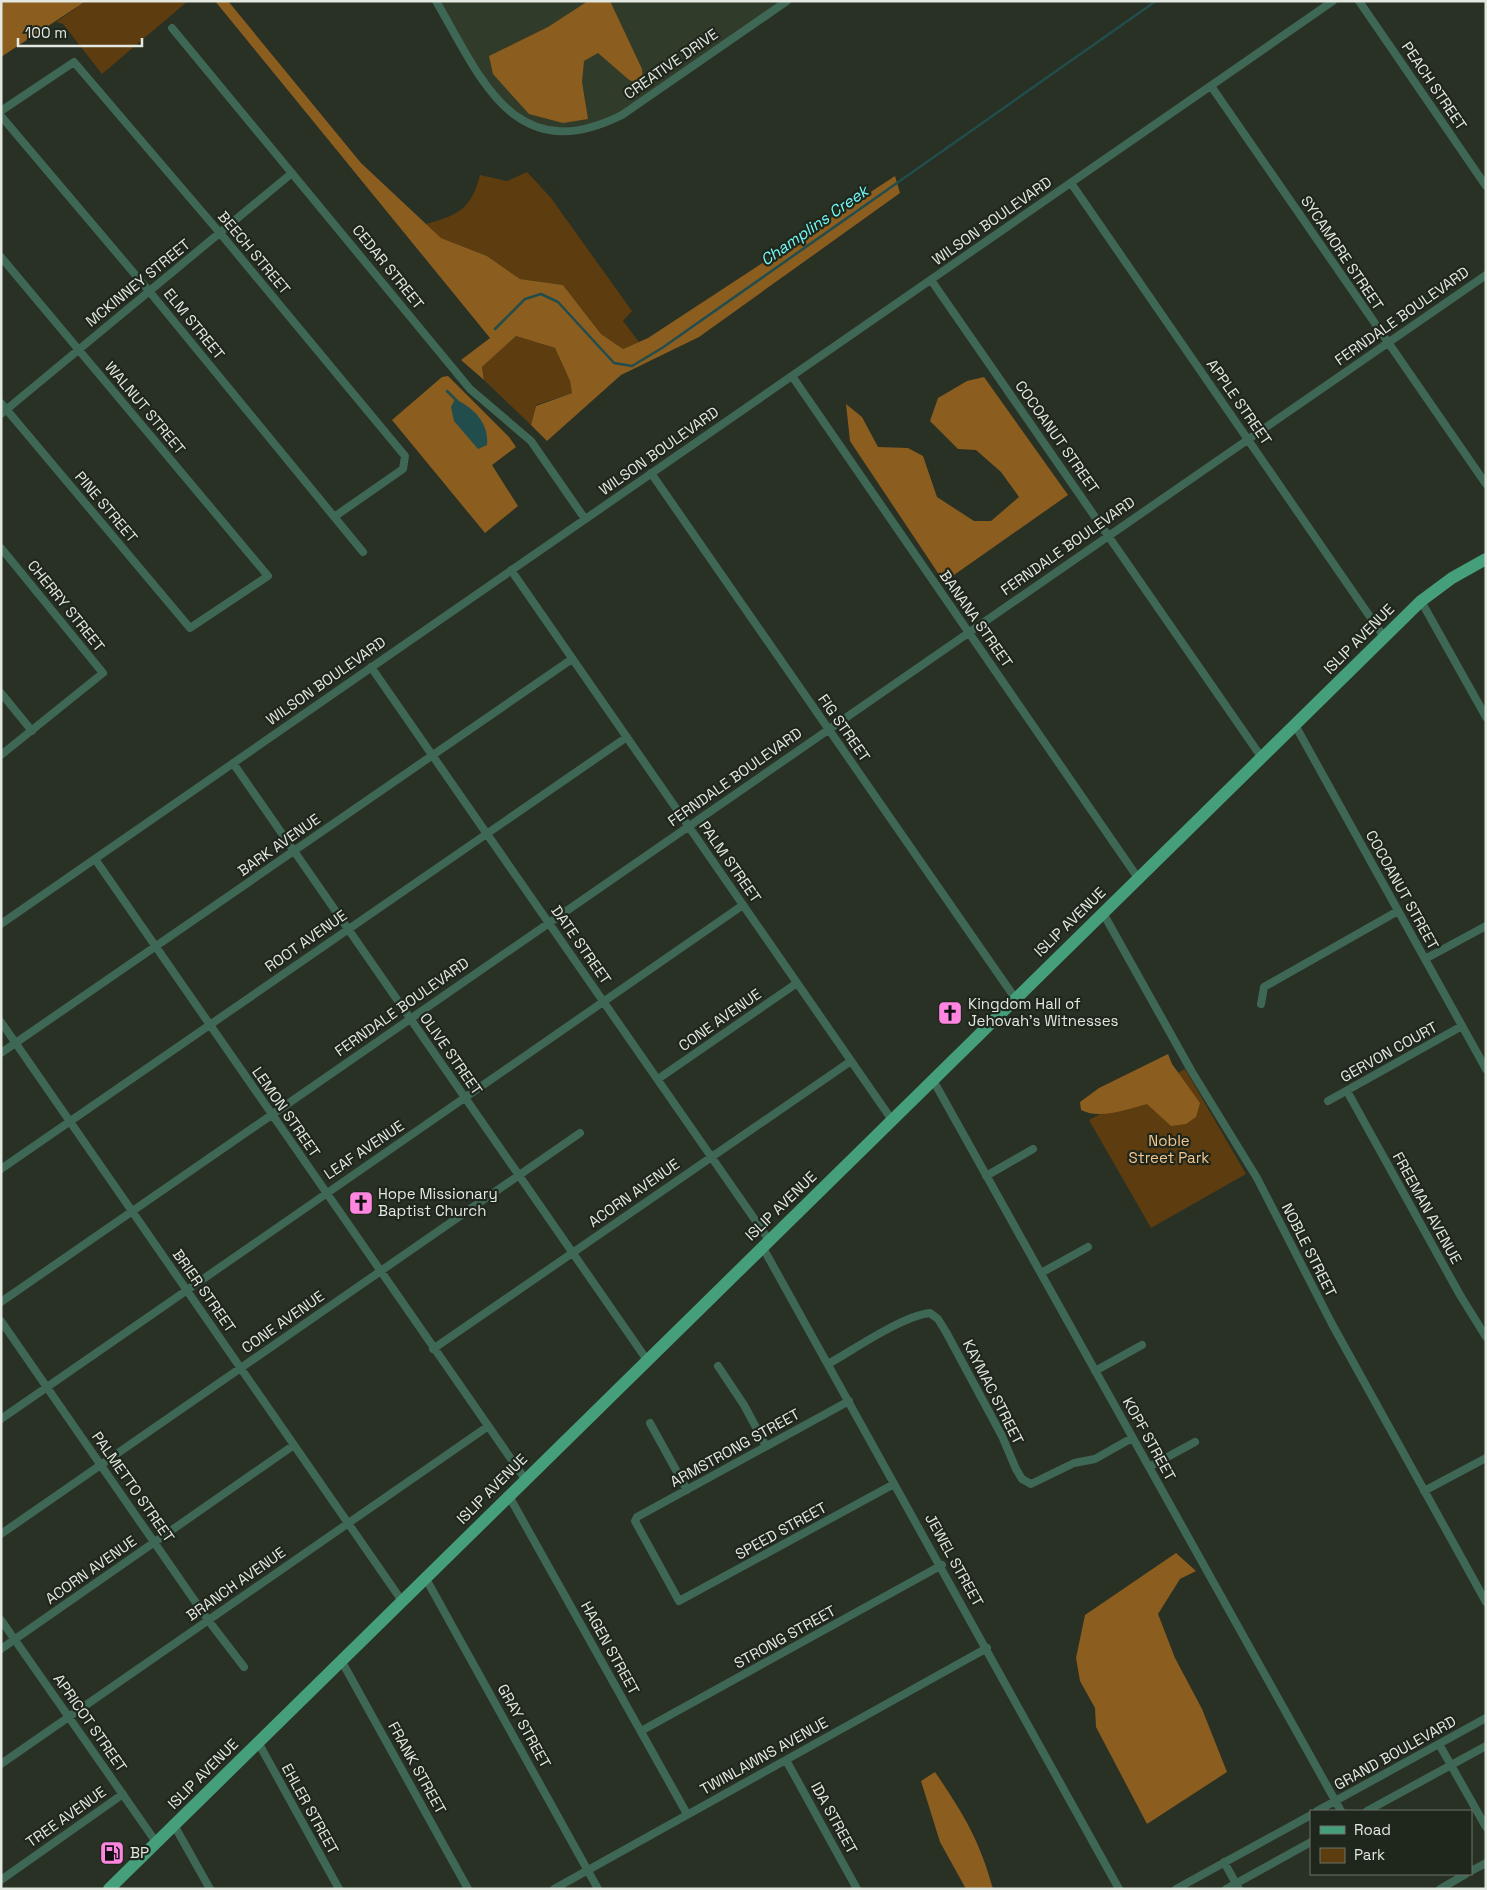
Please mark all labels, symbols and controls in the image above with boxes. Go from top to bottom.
scale bar [18,15,141,47]
text: 100 m [25,23,67,42]
street label: CREATIVE DRIVE [620,24,722,103]
street label: PEACH STREET [1398,38,1471,134]
street label: WILSON BOULEVARD [928,172,1055,269]
water label: Champlins Creek [756,179,874,270]
street label: SYCAMORE STREET [1297,192,1388,314]
street label: BEECH STREET [214,207,295,298]
street label: CEDAR STREET [348,221,428,313]
street label: MCKINNEY STREET [81,234,194,331]
street label: FERNDALE BOULEVARD [1331,262,1473,369]
street label: ELM STREET [160,284,229,363]
street label: APPLE STREET [1203,355,1276,449]
street label: WALNUT STREET [101,357,190,458]
street label: COCOANUT STREET [1011,377,1104,497]
street label: WILSON BOULEVARD [595,402,722,499]
street label: PINE STREET [71,467,142,547]
street label: FERNDALE BOULEVARD [997,492,1139,599]
street label: CHERRY STREET [24,556,109,655]
street label: BANANA STREET [936,566,1017,671]
street label: ISLIP AVENUE [1319,599,1398,678]
street label: WILSON BOULEVARD [262,632,389,729]
street label: FIG STREET [814,690,875,765]
street label: FERNDALE BOULEVARD [664,723,806,830]
street label: BARK AVENUE [234,809,324,880]
street label: PALM STREET [695,817,766,906]
street label: COCOANUT STREET [1362,827,1443,953]
street label: ISLIP AVENUE [1030,883,1109,960]
street label: DATE STREET [547,902,616,988]
street label: ROOT AVENUE [261,905,350,976]
street label: FERNDALE BOULEVARD [331,953,473,1060]
street label: CONE AVENUE [675,984,765,1055]
place label: Kingdom Hall of Jehovah’s Witnesses [968,994,1119,1030]
church icon: Kingdom Hall of Jehovah’s Witnesses [937,1000,963,1026]
street label: OLIVE STREET [416,1009,487,1099]
street label: GERVON COURT [1337,1017,1441,1086]
street label: LEMON STREET [248,1063,325,1161]
street label: LEAF AVENUE [320,1116,407,1183]
park label: Noble Street Park [1129,1131,1209,1167]
street label: FREEMAN AVENUE [1389,1148,1466,1267]
street label: ACORN AVENUE [585,1154,683,1231]
street label: ISLIP AVENUE [741,1167,820,1244]
place label: Hope Missionary Baptist Church [378,1184,498,1220]
church icon: Hope Missionary Baptist Church [348,1190,374,1216]
street label: NOBLE STREET [1278,1200,1341,1300]
street label: BRIER STREET [169,1245,240,1336]
street label: CONE AVENUE [238,1286,328,1357]
street label: KAYMAC STREET [959,1336,1028,1448]
street label: KOPF STREET [1119,1394,1180,1484]
street label: ARMSTRONG STREET [667,1404,803,1491]
street label: PALMETTO STREET [88,1428,179,1546]
street label: ISLIP AVENUE [452,1449,531,1528]
street label: SPEED STREET [732,1498,830,1564]
street label: JEWEL STREET [921,1510,988,1610]
street label: ACORN AVENUE [42,1531,140,1608]
street label: BRANCH AVENUE [182,1542,289,1625]
street label: HAGEN STREET [577,1598,644,1698]
street label: STRONG STREET [731,1601,839,1672]
street label: APRICOT STREET [49,1670,132,1776]
street label: GRAY STREET [494,1680,555,1771]
street label: GRAND BOULEVARD [1330,1711,1459,1794]
street label: TWINLAWNS AVENUE [696,1712,831,1799]
street label: FRANK STREET [384,1718,451,1817]
street label: ISLIP AVENUE [163,1734,242,1813]
street label: EHLER STREET [278,1760,343,1858]
street label: IDA STREET [807,1778,862,1857]
street label: TREE AVENUE [22,1782,110,1851]
legend [1310,1810,1472,1875]
text: Road [1354,1820,1391,1839]
fuel station icon: BP [99,1840,125,1866]
place label: BP [130,1843,149,1862]
text: Park [1354,1845,1385,1864]

